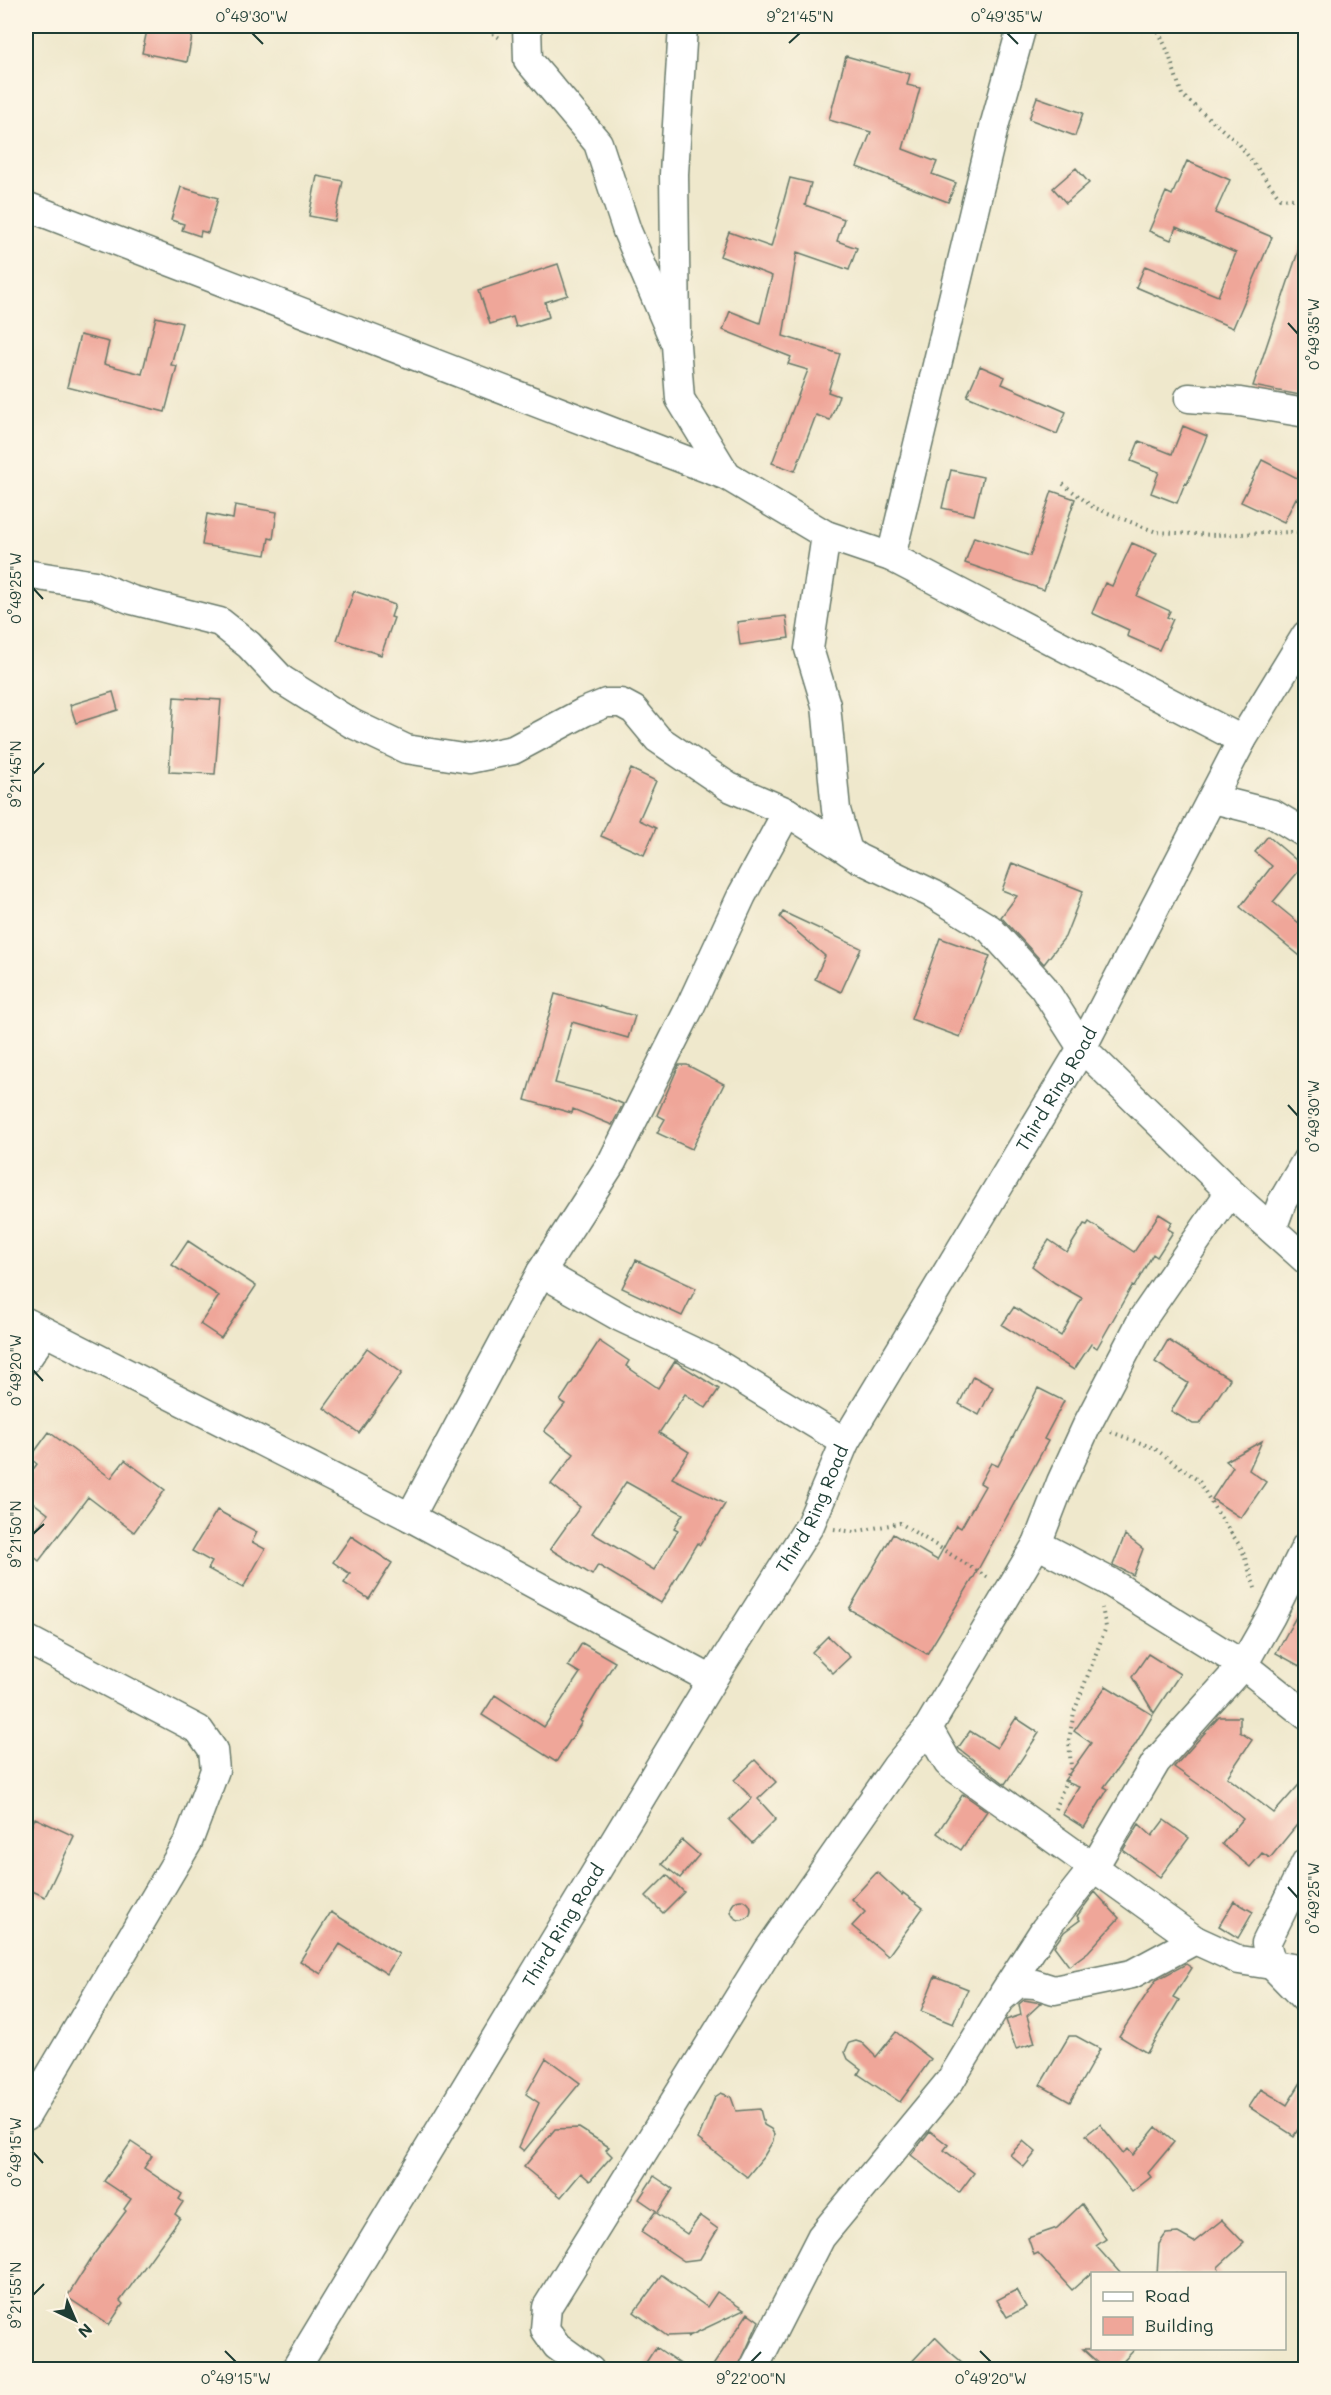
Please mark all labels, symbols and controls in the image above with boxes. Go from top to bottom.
text: 0°49'30"W [216,6,288,26]
text: 9°21'45"N [767,6,833,26]
text: 0°49'35"W [971,6,1043,26]
text: 0°49'35"W [1303,298,1323,370]
text: 0°49'25"W [5,552,25,624]
text: 9°21'45"N [5,741,25,807]
street label: Third Ring Road [1010,1023,1102,1155]
text: 0°49'30"W [1303,1080,1323,1152]
text: 0°49'20"W [5,1334,25,1406]
street label: Third Ring Road [770,1441,853,1577]
text: 9°21'50"N [5,1500,25,1568]
street label: Third Ring Road [516,1859,609,1991]
text: 0°49'25"W [1303,1862,1323,1934]
text: 0°49'15"W [5,2117,25,2187]
text: 9°21'55"N [5,2262,25,2328]
legend [1091,2272,1286,2350]
text: Road [1145,2283,1190,2307]
north arrow [45,2290,105,2350]
text: Building [1145,2313,1213,2337]
text: N [74,2319,97,2343]
text: 0°49'15"W [201,2368,271,2388]
text: 9°22'00"N [716,2368,786,2388]
text: 0°49'20"W [955,2368,1027,2388]

